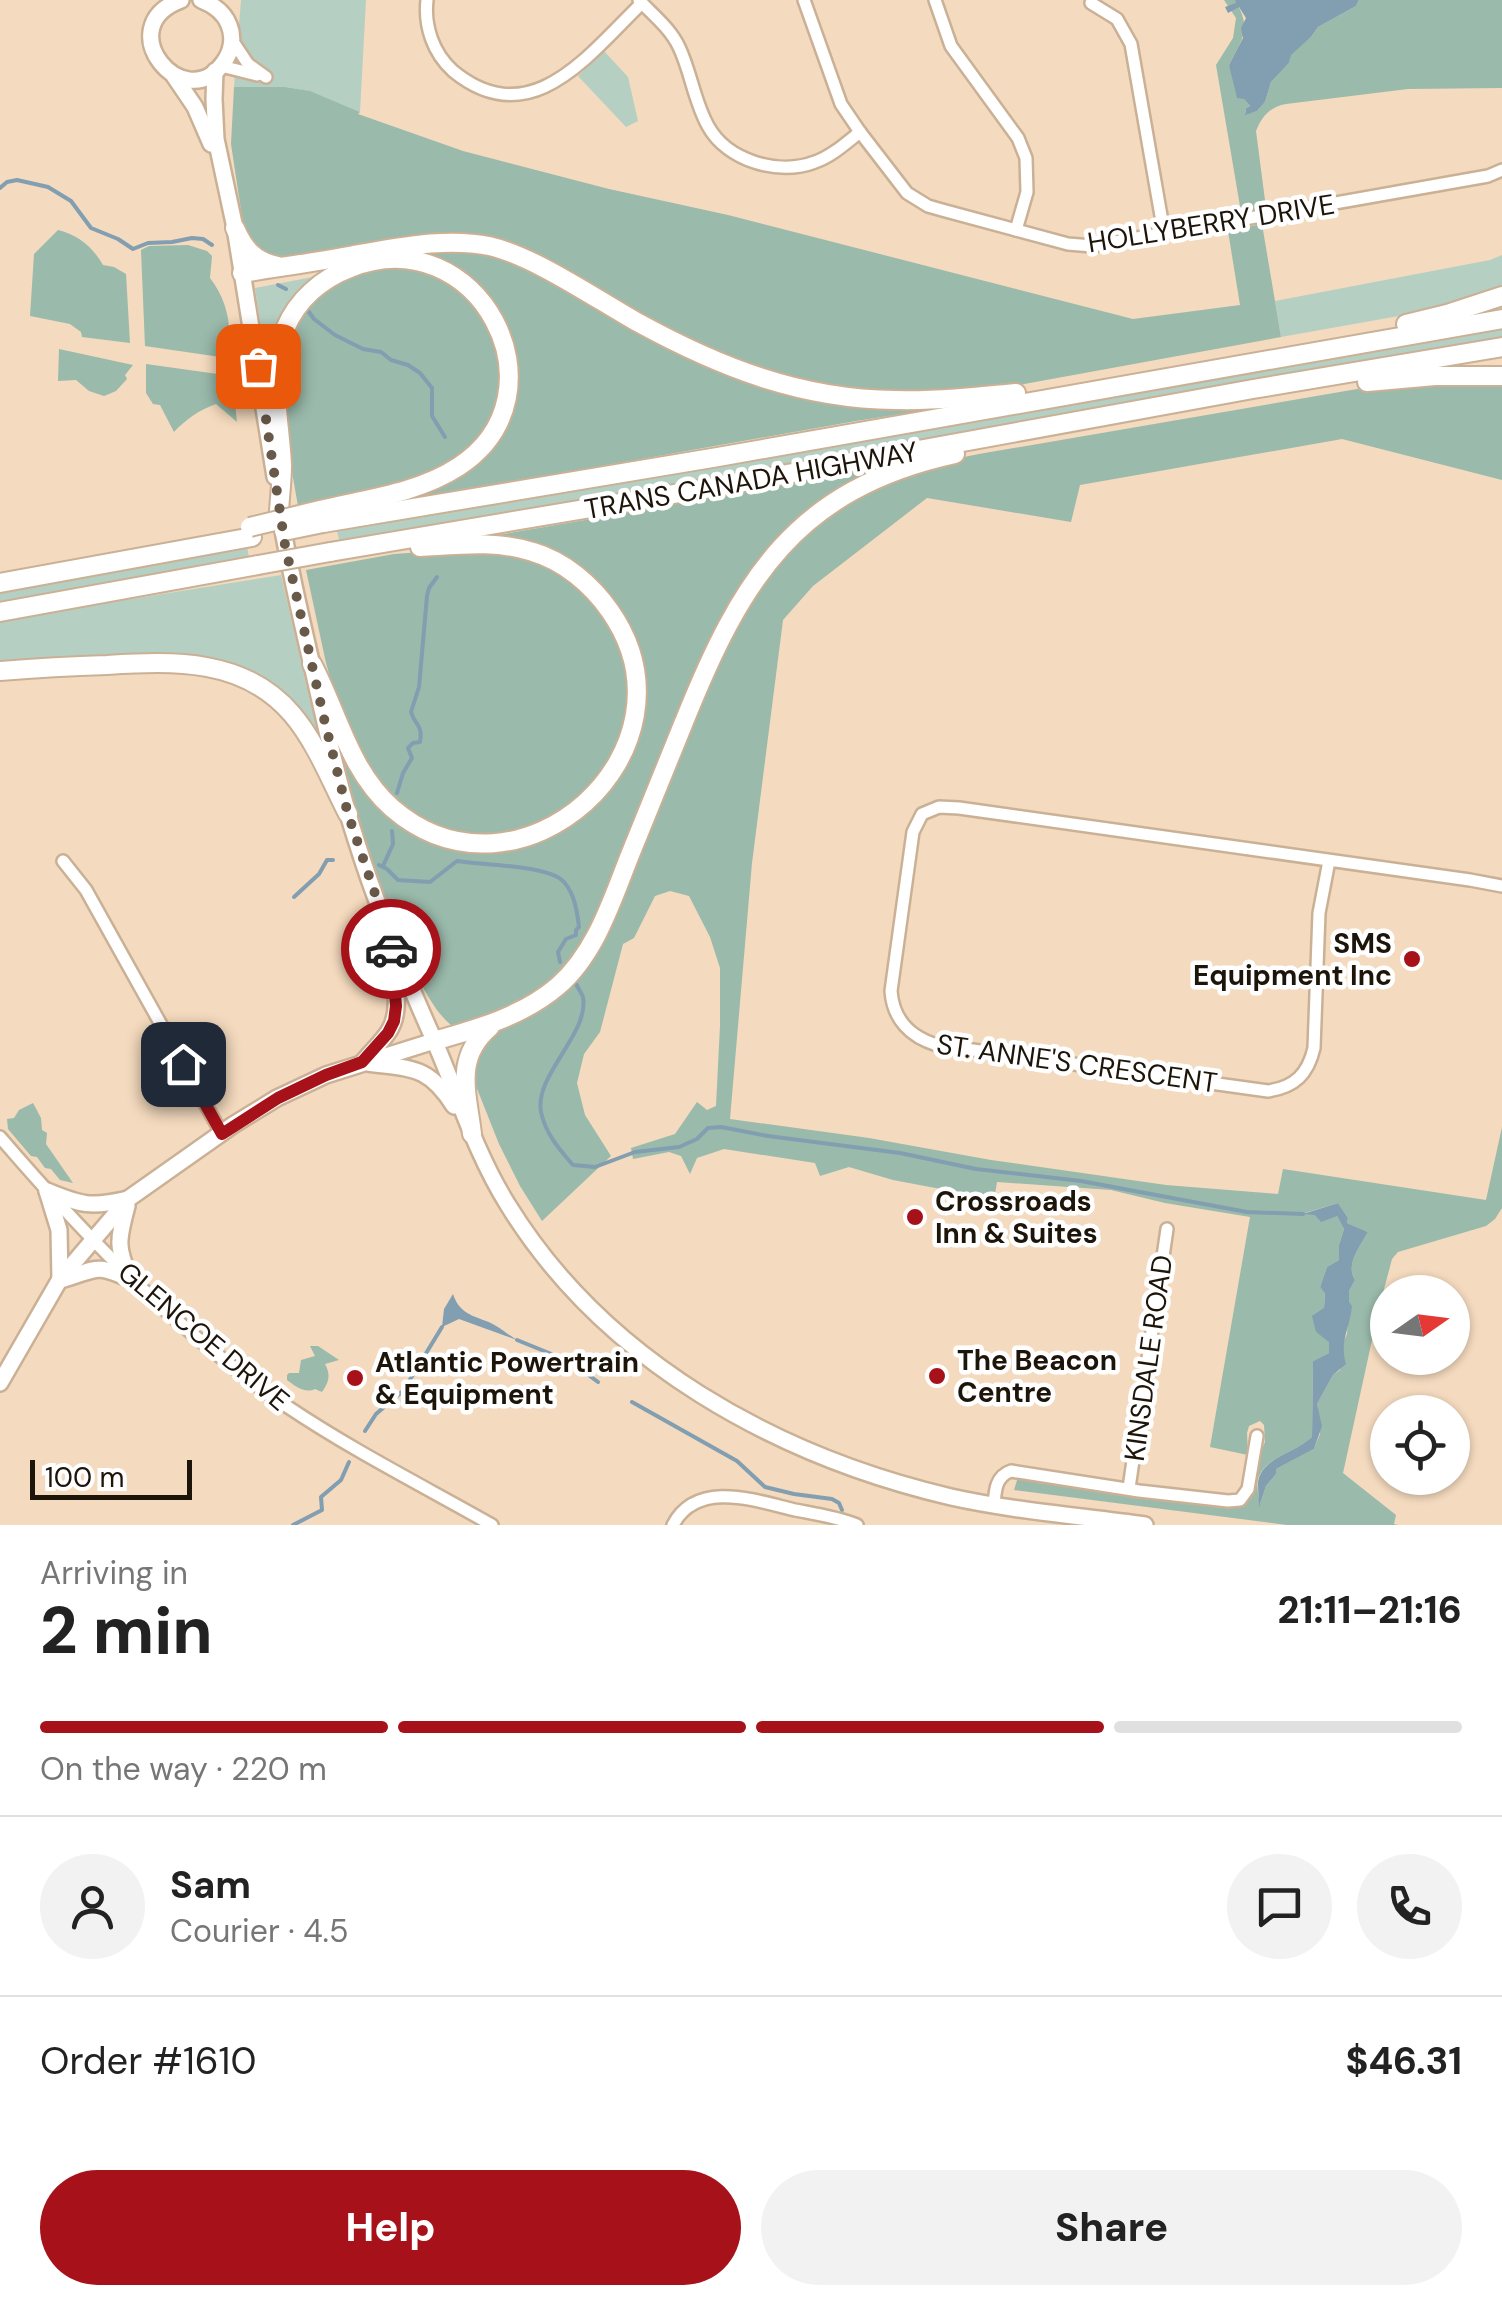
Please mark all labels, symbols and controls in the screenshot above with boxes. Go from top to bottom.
street label: HOLLYBERRY DRIVE [1085,186,1337,261]
pin [216,324,301,409]
icon: bag [231,339,286,394]
street label: TRANS CANADA HIGHWAY [582,433,921,528]
courier [341,899,441,999]
icon: car [364,922,419,977]
place label: SMS Equipment Inc [1193,925,1392,994]
marker: SMS Equipment Inc [1401,948,1423,970]
pin [141,1022,226,1107]
street label: ST. ANNE'S CRESCENT [934,1025,1220,1102]
icon: home [156,1037,211,1092]
place label: Crossroads Inn & Suites [935,1183,1098,1252]
marker: Crossroads Inn & Suites [904,1206,926,1228]
street label: KINSDALE ROAD [1116,1253,1181,1464]
street label: GLENCOE DRIVE [110,1254,297,1419]
north arrow [1370,1275,1470,1375]
map controls [1370,1275,1470,1495]
place label: The Beacon Centre [957,1342,1117,1411]
place label: Atlantic Powertrain & Equipment [375,1344,639,1413]
marker: The Beacon Centre [926,1365,948,1387]
marker: Atlantic Powertrain & Equipment [344,1367,366,1389]
button: locate [1370,1395,1470,1495]
scale bar [30,1455,192,1500]
text: 100 m [45,1459,124,1496]
text: Arriving in [40,1552,188,1594]
text: 21:11–21:16 [1278,1585,1462,1635]
text: 2 min [40,1589,213,1673]
text: On the way · 220 m [40,1748,327,1790]
button: person [40,1854,145,1959]
button: chat [1227,1854,1332,1959]
button: phone [1357,1854,1462,1959]
text: Sam [170,1860,251,1910]
text: Courier · 4.5 [170,1910,348,1952]
text: Order #1610 [40,2036,256,2086]
text: $46.31 [1345,2036,1462,2086]
button: Help [40,2170,741,2285]
button: Share [761,2170,1462,2285]

